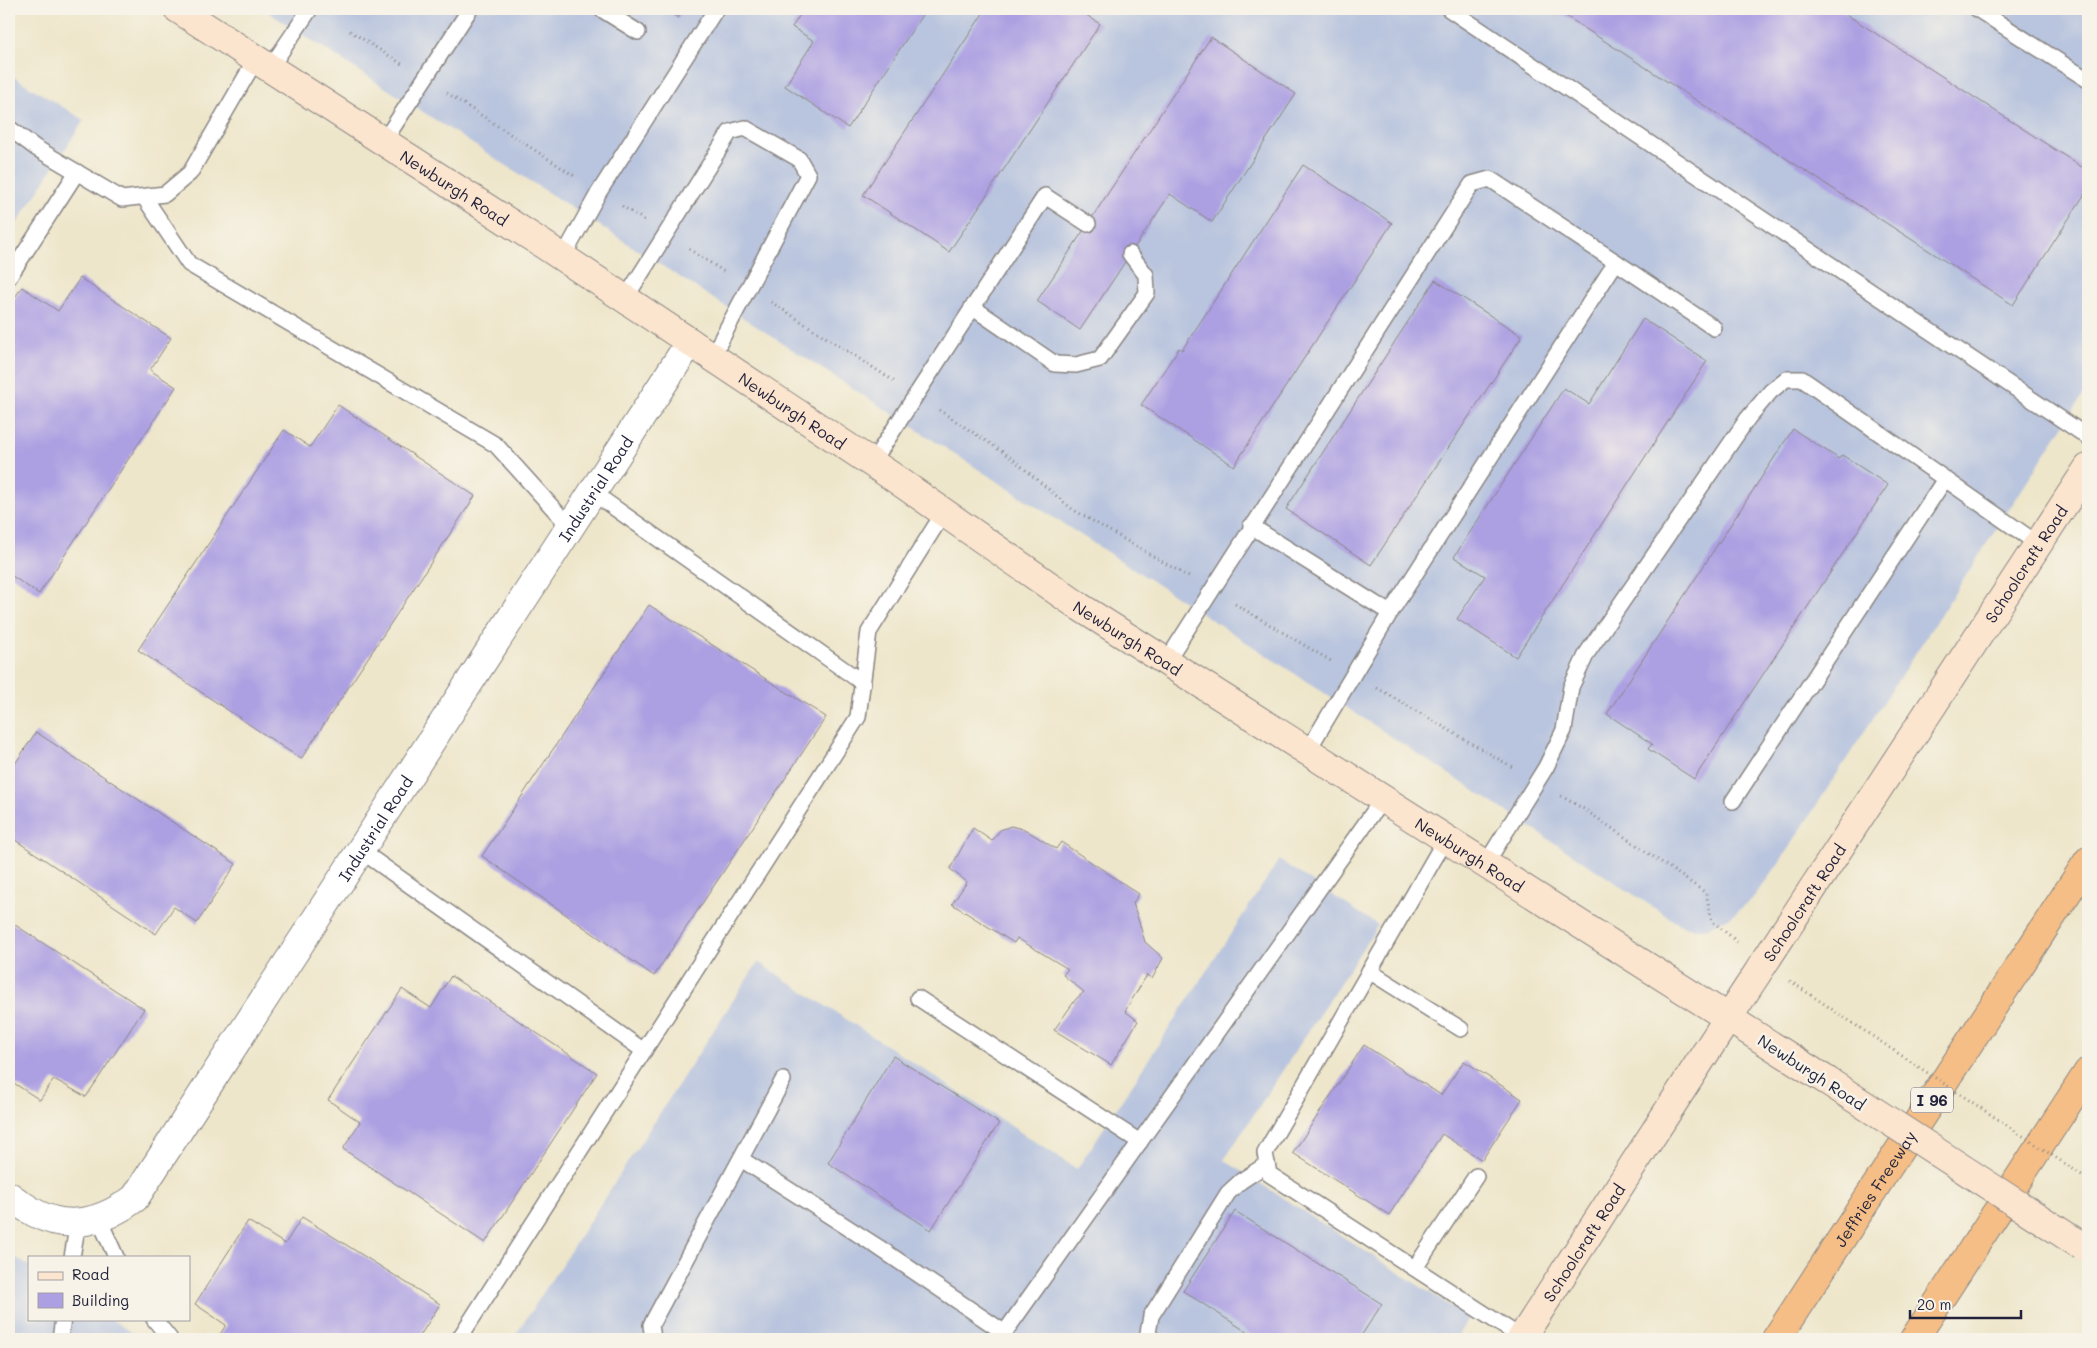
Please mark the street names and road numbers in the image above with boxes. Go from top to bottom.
street label: Newburgh Road [397,145,513,230]
street label: Newburgh Road [735,367,850,453]
street label: Industrial Road [553,432,637,545]
street label: Schoolcraft Road [1979,501,2071,626]
street label: Newburgh Road [1070,595,1186,680]
street label: Industrial Road [333,772,417,885]
street label: Newburgh Road [1412,812,1528,896]
street label: Schoolcraft Road [1758,840,1850,965]
street label: Newburgh Road [1754,1029,1870,1115]
road number: I 96 [1911,1088,1953,1112]
street label: Jeffries Freeway [1829,1126,1920,1250]
street label: Schoolcraft Road [1538,1179,1629,1305]

